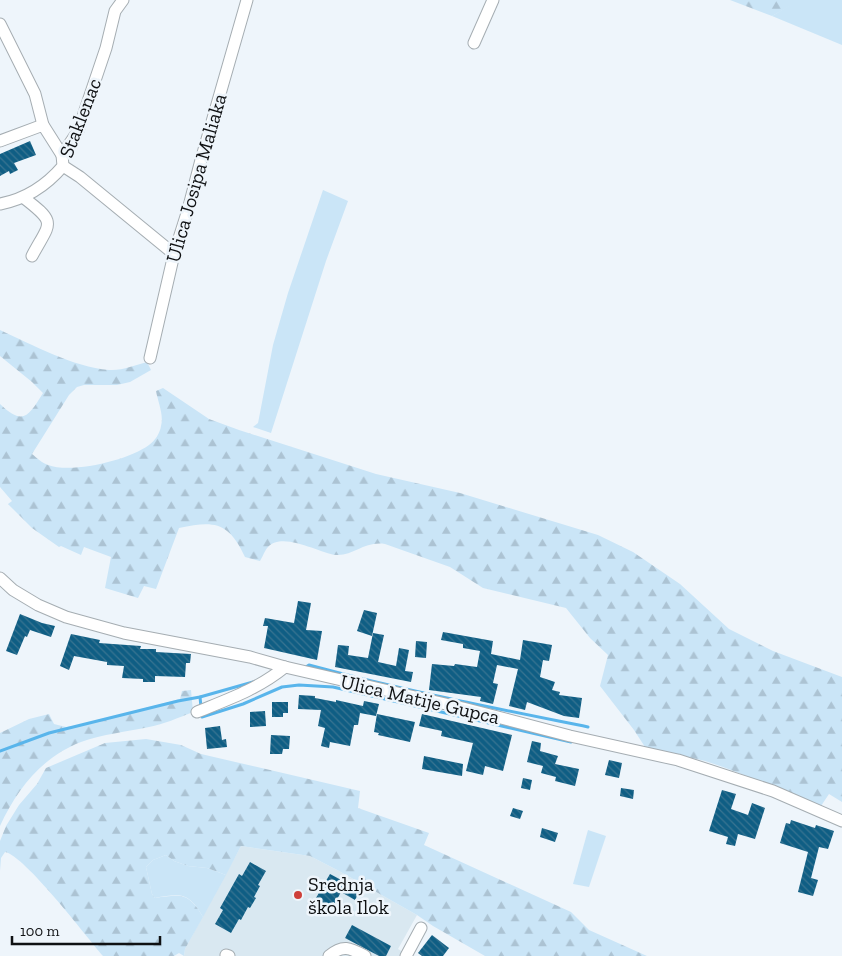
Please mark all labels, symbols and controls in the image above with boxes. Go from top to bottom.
street label: Staklenac [54,75,106,161]
street label: Ulica Josipa Maliaka [160,90,232,265]
street label: Ulica Matije Gupca [338,669,502,729]
place label: Srednja škola Ilok [308,872,390,919]
marker: Srednja škola Ilok [292,889,304,901]
scale bar [12,914,160,946]
text: 100 m [20,922,59,940]

